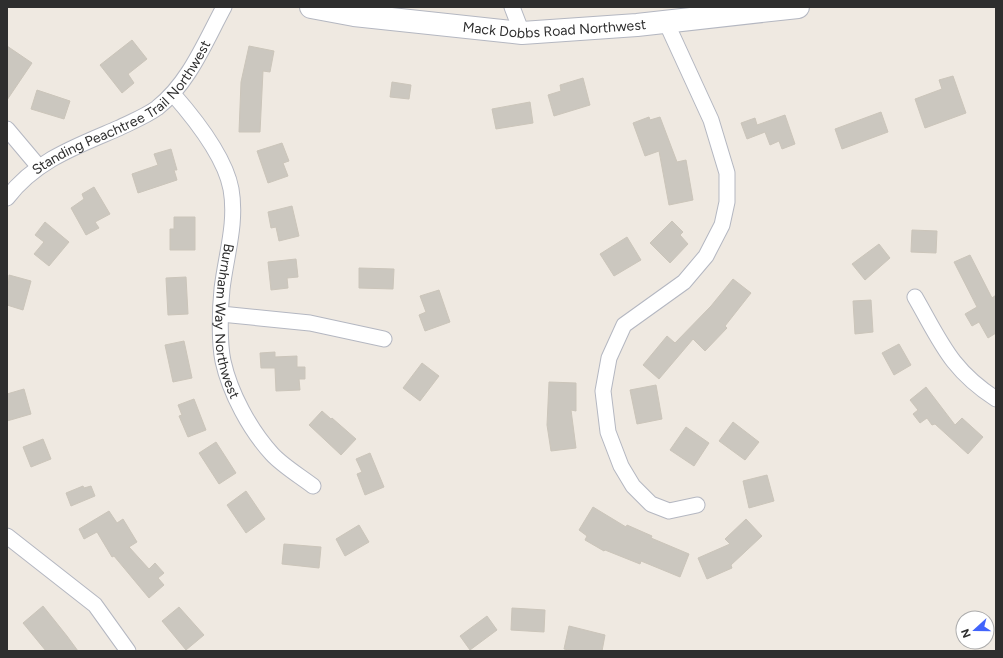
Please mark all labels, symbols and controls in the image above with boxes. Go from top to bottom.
street label: Mack Dobbs Road Northwest [462,16,647,42]
street label: Standing Peachtree Trail Northwest [29,38,214,179]
street label: Burnham Way Northwest [211,242,243,401]
north arrow [955,610,995,650]
text: N [959,627,974,640]

